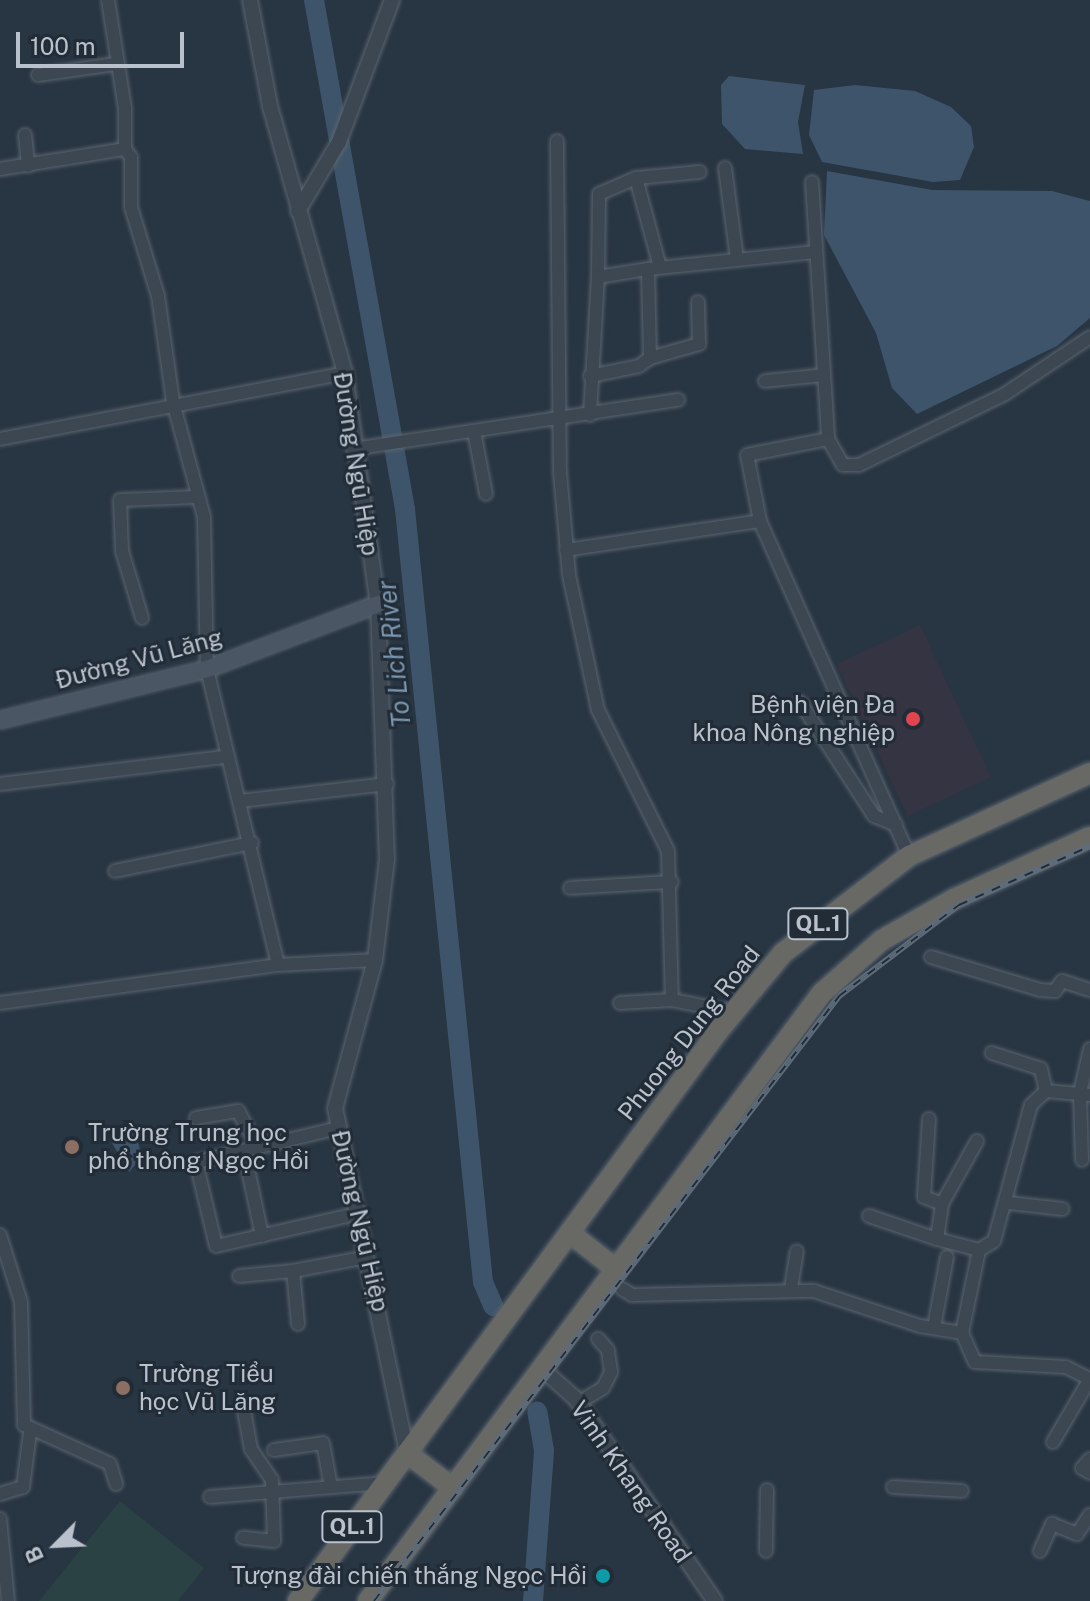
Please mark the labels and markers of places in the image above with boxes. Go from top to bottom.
place label: Bệnh viện Đa khoa Nông nghiệp [693,691,895,747]
marker: Bệnh viện Đa khoa Nông nghiệp [902,708,924,730]
place label: Trường Trung học phổ thông Ngọc Hồi [88,1119,310,1175]
marker: Trường Trung học phổ thông Ngọc Hồi [63,1138,81,1156]
place label: Trường Tiểu học Vũ Lăng [139,1360,277,1416]
marker: Trường Tiểu học Vũ Lăng [114,1379,132,1397]
place label: Tượng đài chiến thắng Ngọc Hồi [230,1562,587,1590]
marker: Tượng đài chiến thắng Ngọc Hồi [594,1567,612,1585]

